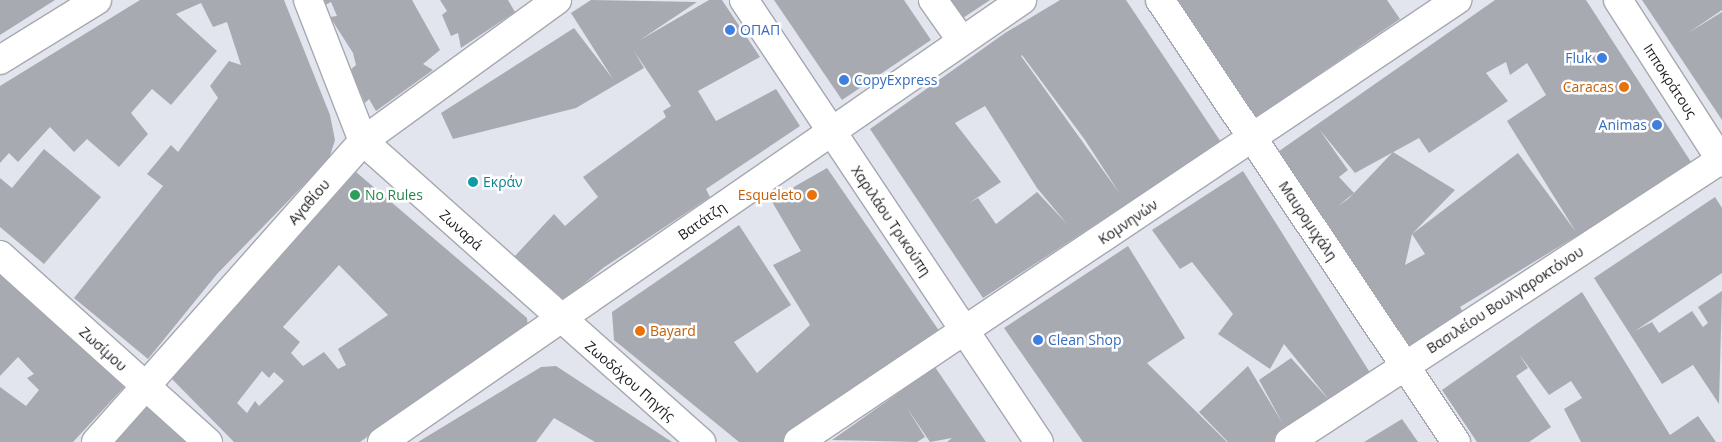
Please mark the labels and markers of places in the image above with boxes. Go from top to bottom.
place label: ΟΠΑΠ [740,22,780,38]
marker: ΟΠΑΠ [724,24,736,36]
place label: Fluk [1565,50,1592,66]
marker: Fluk [1596,52,1608,64]
place label: CopyExpress [854,72,937,88]
marker: CopyExpress [838,74,850,86]
place label: Caracas [1563,79,1614,95]
marker: Caracas [1618,81,1630,93]
place label: Animas [1599,117,1647,133]
marker: Animas [1651,119,1663,131]
place label: Εκράν [483,174,523,190]
marker: Εκράν [467,176,479,188]
place label: No Rules [365,187,423,203]
place label: Esqueleto [738,187,802,203]
marker: No Rules [349,189,361,201]
marker: Esqueleto [806,189,818,201]
place label: Bayard [650,323,696,339]
marker: Bayard [634,325,646,337]
place label: Clean Shop [1048,332,1121,348]
marker: Clean Shop [1032,334,1044,346]

